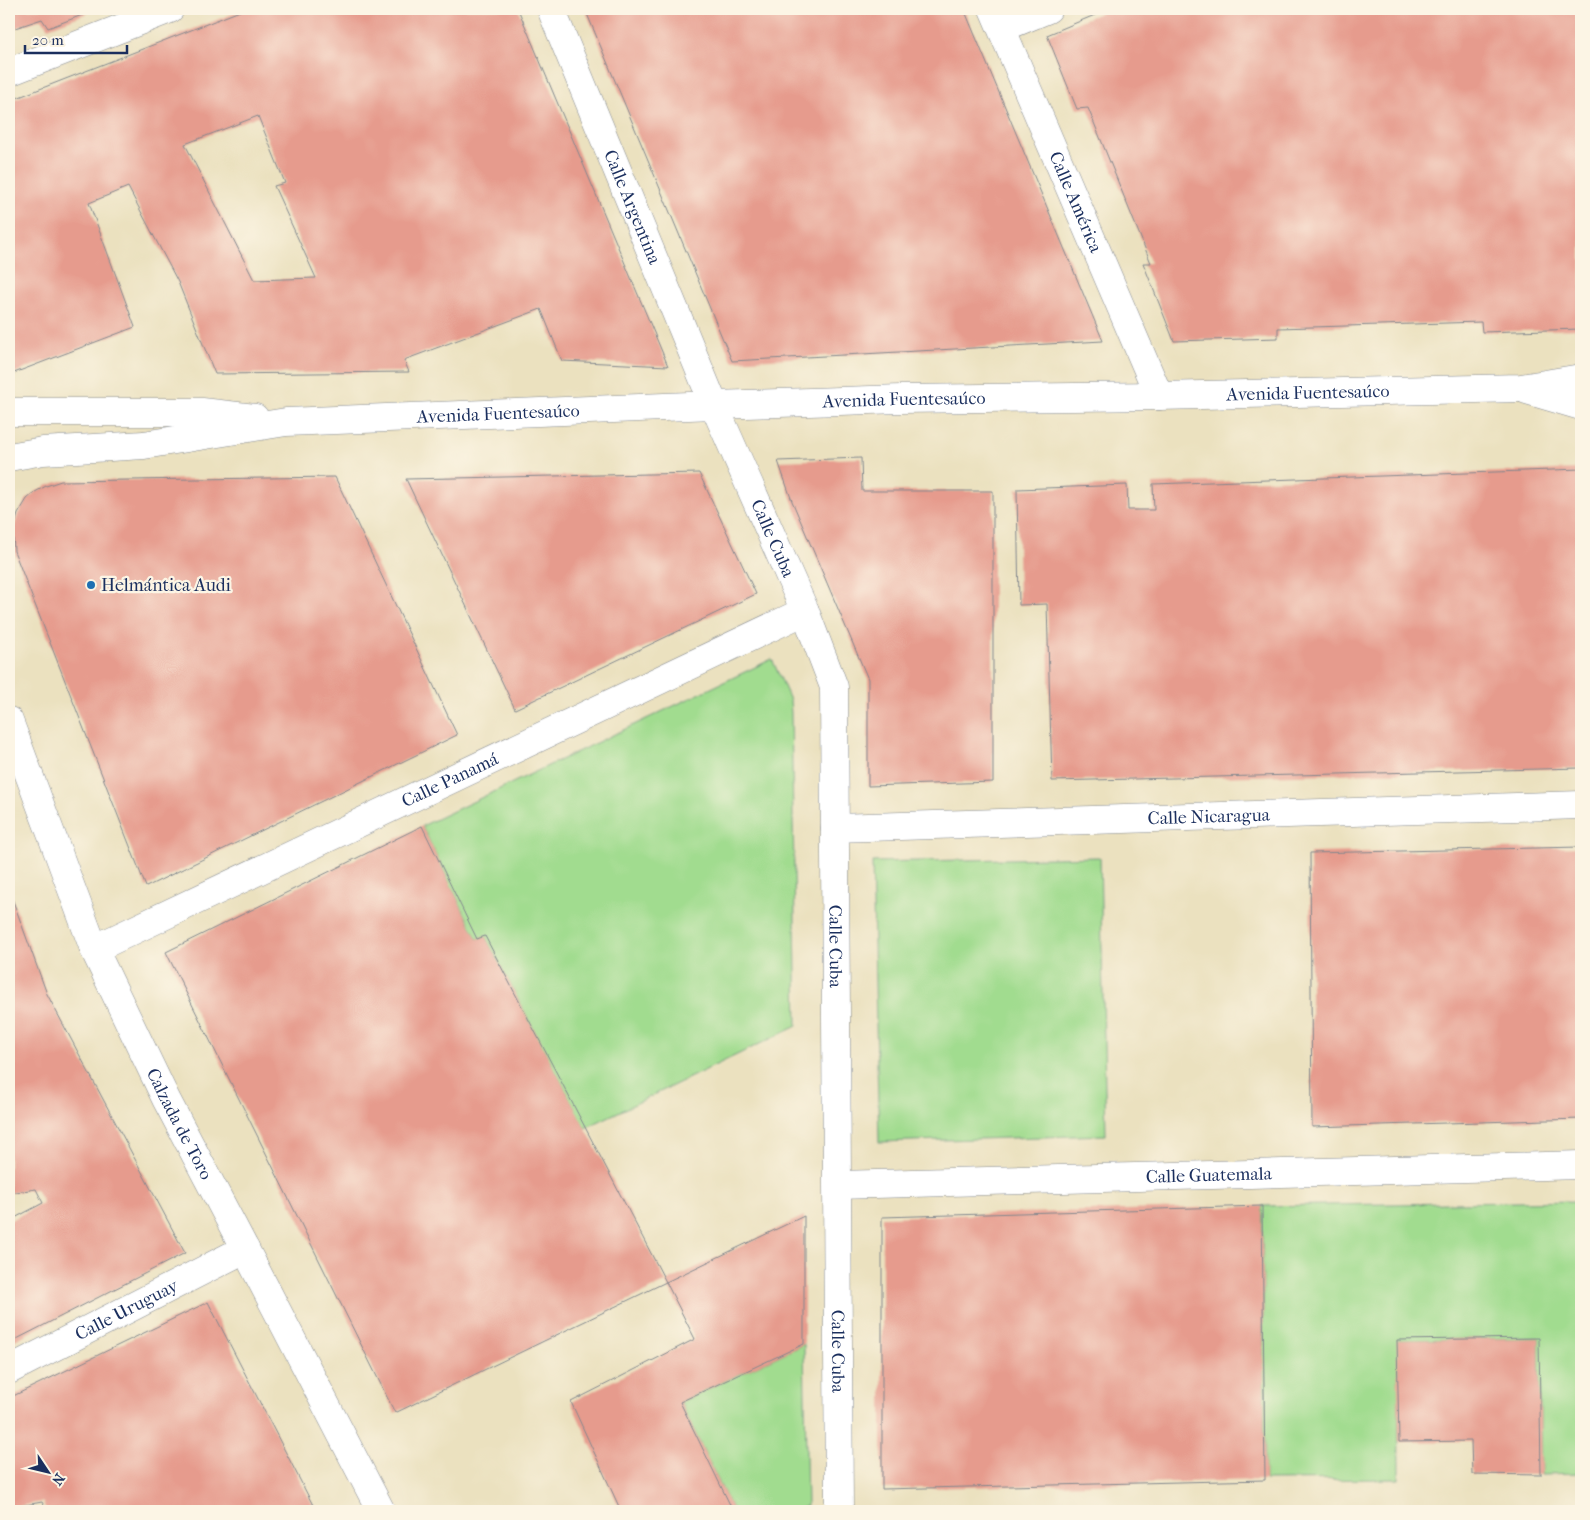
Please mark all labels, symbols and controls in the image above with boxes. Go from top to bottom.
scale bar [25,22,128,54]
text: 20 m [32,31,64,49]
street label: Calle Argentina [600,147,666,268]
street label: Calle América [1045,148,1107,256]
street label: Avenida Fuentesaúco [1225,380,1390,405]
street label: Avenida Fuentesaúco [821,388,986,412]
street label: Avenida Fuentesaúco [415,400,580,427]
street label: Calle Cuba [747,496,800,581]
place label: Helmántica Audi [101,575,232,596]
marker: Helmántica Audi [85,579,97,591]
street label: Calle Panamá [398,748,502,812]
street label: Calle Nicaragua [1147,804,1271,829]
street label: Calle Cuba [825,905,846,988]
street label: Calzada de Toro [142,1065,217,1183]
street label: Calle Guatemala [1145,1163,1273,1187]
street label: Calle Uruguay [72,1274,183,1345]
street label: Calle Cuba [827,1310,849,1393]
north arrow [22,1448,72,1498]
text: N [48,1470,68,1489]

